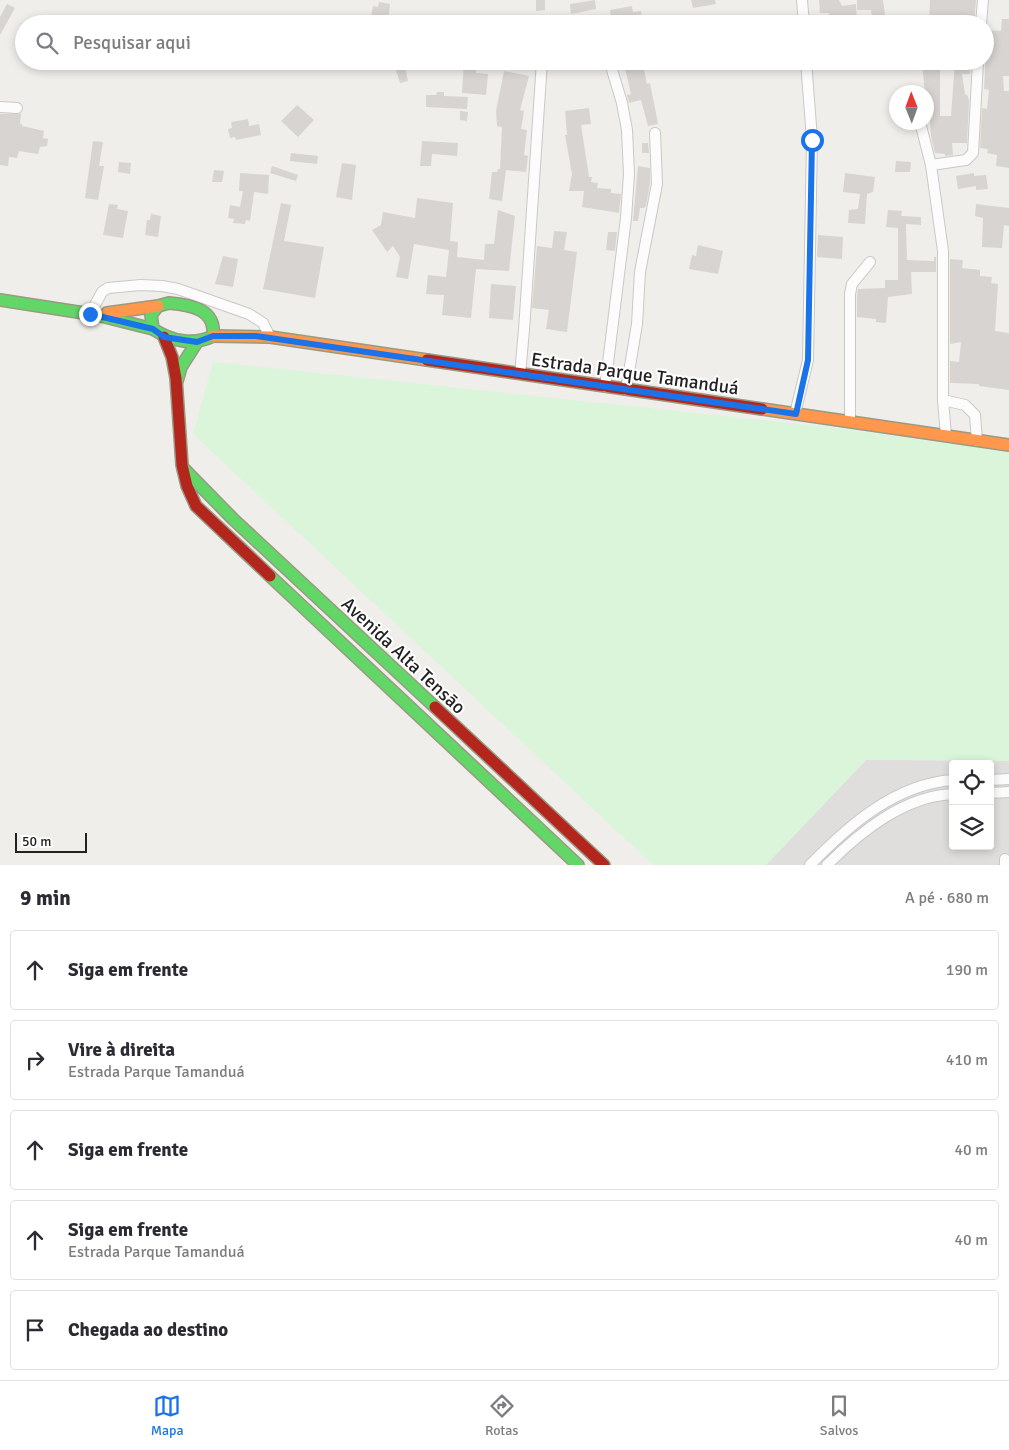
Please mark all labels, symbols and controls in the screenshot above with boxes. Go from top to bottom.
search box [15,15,994,70]
icon: search [33,29,61,57]
text: Pesquisar aqui [73,31,191,55]
north arrow [889,85,934,130]
route start [801,129,824,152]
route end [79,303,102,326]
street label: Estrada Parque Tamanduá [529,348,740,400]
street label: Avenida Alta Tensāo [336,592,471,720]
map controls [949,760,994,850]
button: locate [949,760,994,805]
button: layers [949,805,994,850]
scale bar [15,830,88,853]
text: 50 m [22,833,51,850]
text: 9 min [20,885,71,911]
text: A pé · 680 m [905,888,989,908]
icon: ahead [21,956,49,984]
text: Siga em frente [68,958,188,982]
text: 190 m [946,960,988,980]
text: Vire à direita [68,1038,175,1062]
icon: right [21,1046,49,1074]
text: 410 m [946,1050,988,1070]
text: Estrada Parque Tamanduá [68,1062,245,1082]
icon: ahead [21,1136,49,1164]
text: Siga em frente [68,1138,188,1162]
text: 40 m [954,1140,988,1160]
text: Siga em frente [68,1218,188,1242]
icon: ahead [21,1226,49,1254]
text: 40 m [954,1230,988,1250]
text: Estrada Parque Tamanduá [68,1242,245,1262]
icon: arrive [21,1316,49,1344]
text: Chegada ao destino [68,1318,228,1342]
tab: Mapa [151,1392,184,1439]
tab: Rotas [485,1392,518,1439]
tab: Salvos [820,1392,858,1439]

